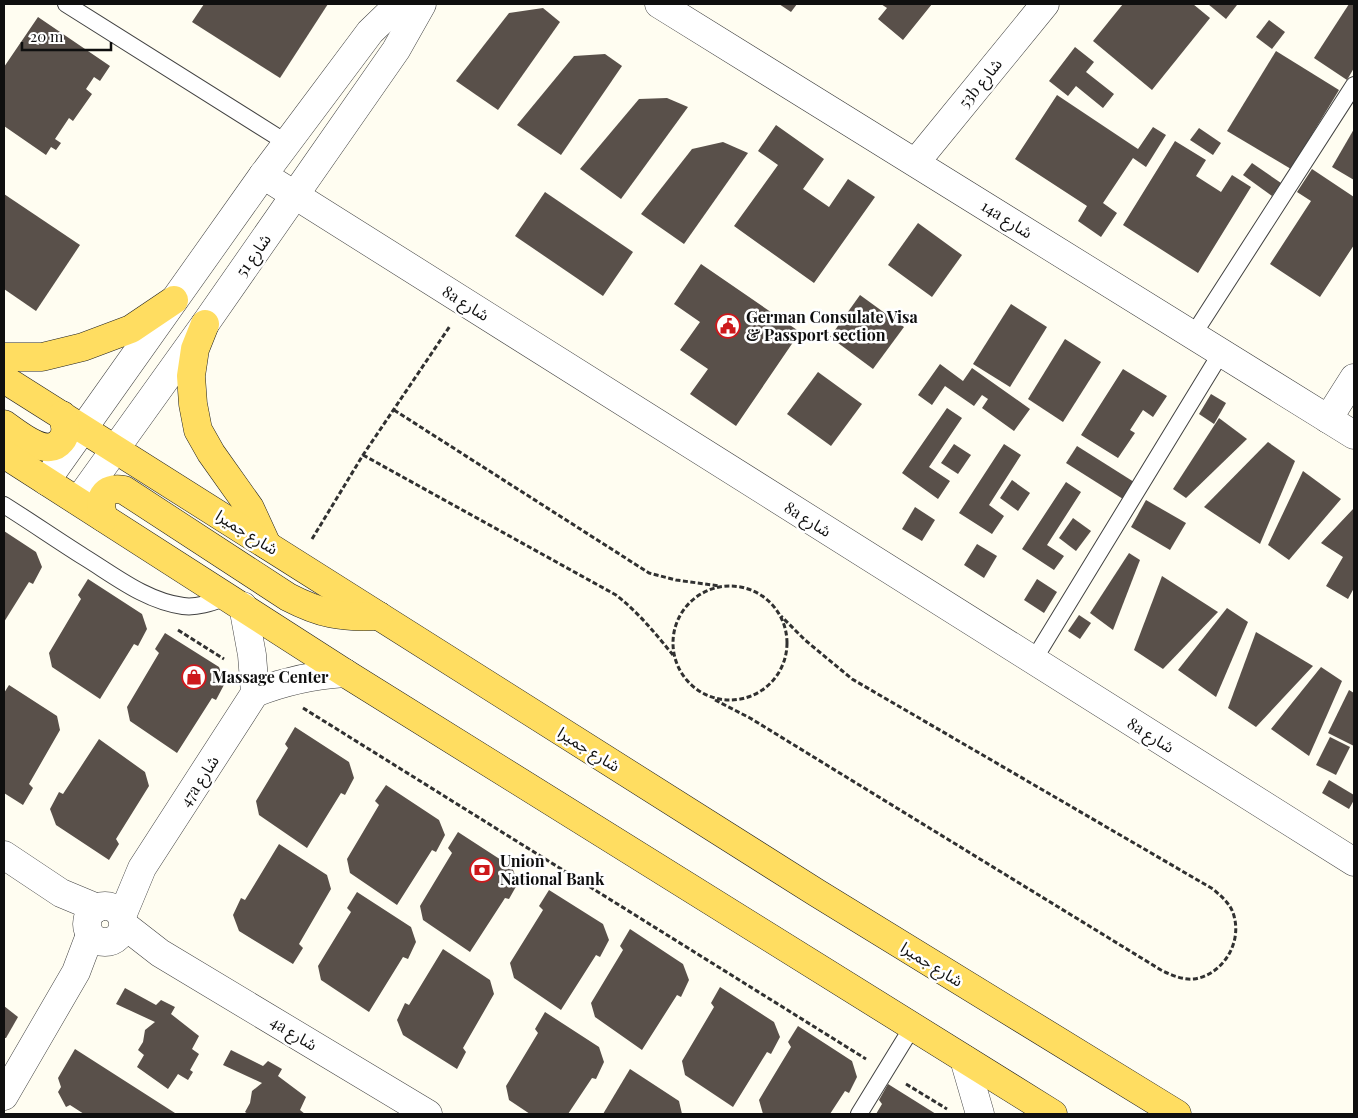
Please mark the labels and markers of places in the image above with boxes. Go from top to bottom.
place label: German Consulate Visa & Passport section [746,306,918,345]
public building icon: German Consulate Visa & Passport section [715,313,741,339]
shop icon: Massage Center [181,664,207,690]
place label: Massage Center [212,666,329,687]
place label: Union National Bank [500,850,605,889]
bank icon: Union National Bank [469,857,495,883]

